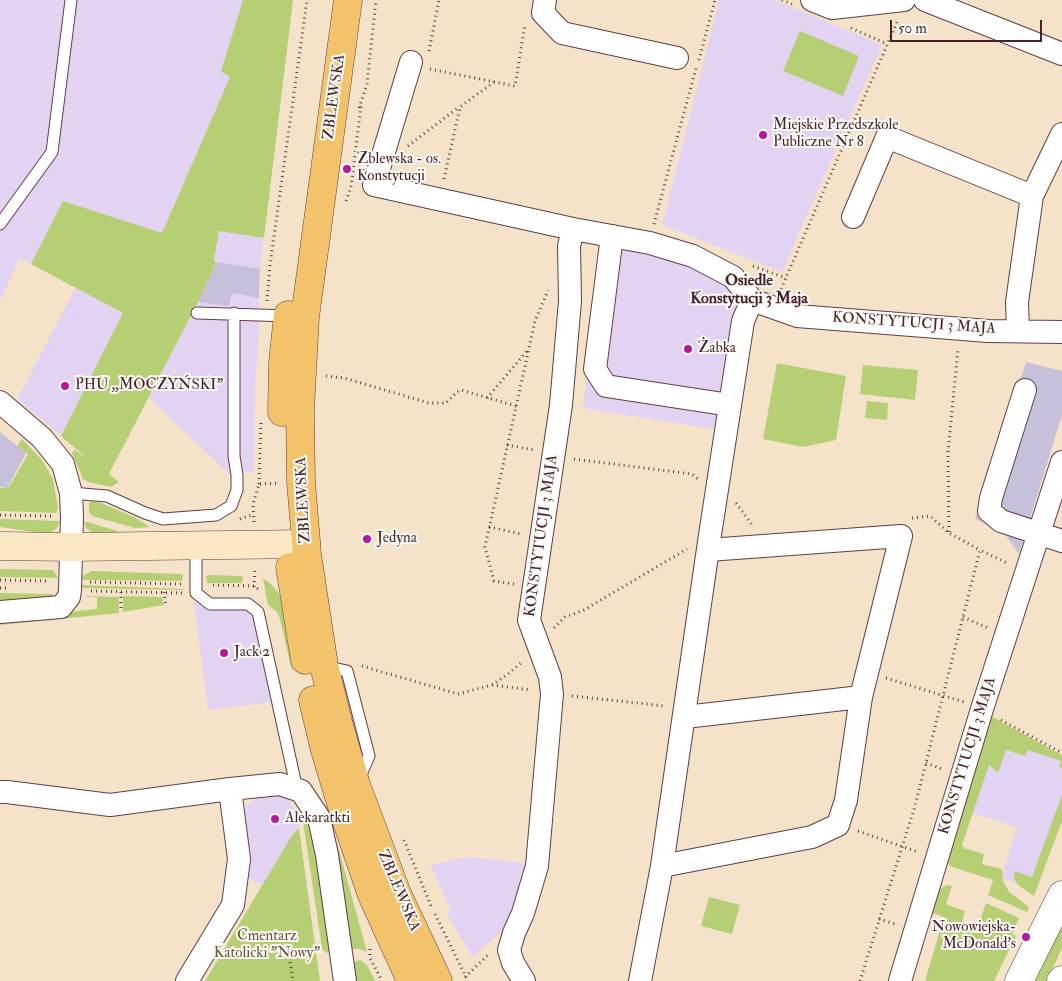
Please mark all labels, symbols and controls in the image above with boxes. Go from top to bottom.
scale bar [892,10,1044,42]
text: 50 m [898,19,927,38]
street label: ZBLEWSKA [320,53,350,141]
place label: Miejskie Przedszkole Publiczne Nr 8 [773,117,899,152]
marker: Miejskie Przedszkole Publiczne Nr 8 [757,129,769,141]
place label: Zblewska - os. Konstytucji [357,151,441,186]
marker: Zblewska - os. Konstytucji [341,163,353,175]
district label: Osiedle Konstytucji 3 Maja [690,272,808,310]
street label: KONSTYTUCJI 3 MAJA [832,309,996,339]
place label: Żabka [698,340,736,358]
marker: Żabka [682,343,694,355]
place label: PHU ,,MOCZYŃSKI” [75,377,223,395]
marker: PHU ,,MOCZYŃSKI” [59,380,71,392]
street label: KONSTYTUCJI 3 MAJA [522,454,562,618]
street label: ZBLEWSKA [293,456,315,544]
place label: Jedyna [377,530,417,548]
marker: Jedyna [361,533,373,545]
place label: Jack 2 [234,644,270,662]
marker: Jack 2 [218,647,230,659]
street label: KONSTYTUCJI 3 MAJA [935,675,1001,837]
place label: Alekaratkti [285,810,350,828]
marker: Alekaratkti [269,813,281,825]
street label: ZBLEWSKA [373,848,423,934]
place label: Nowowiejska- McDonald's [932,919,1016,954]
park label: Cmentarz Katolicki "Nowy" [214,928,320,963]
marker: Nowowiejska- McDonald's [1020,931,1032,943]

